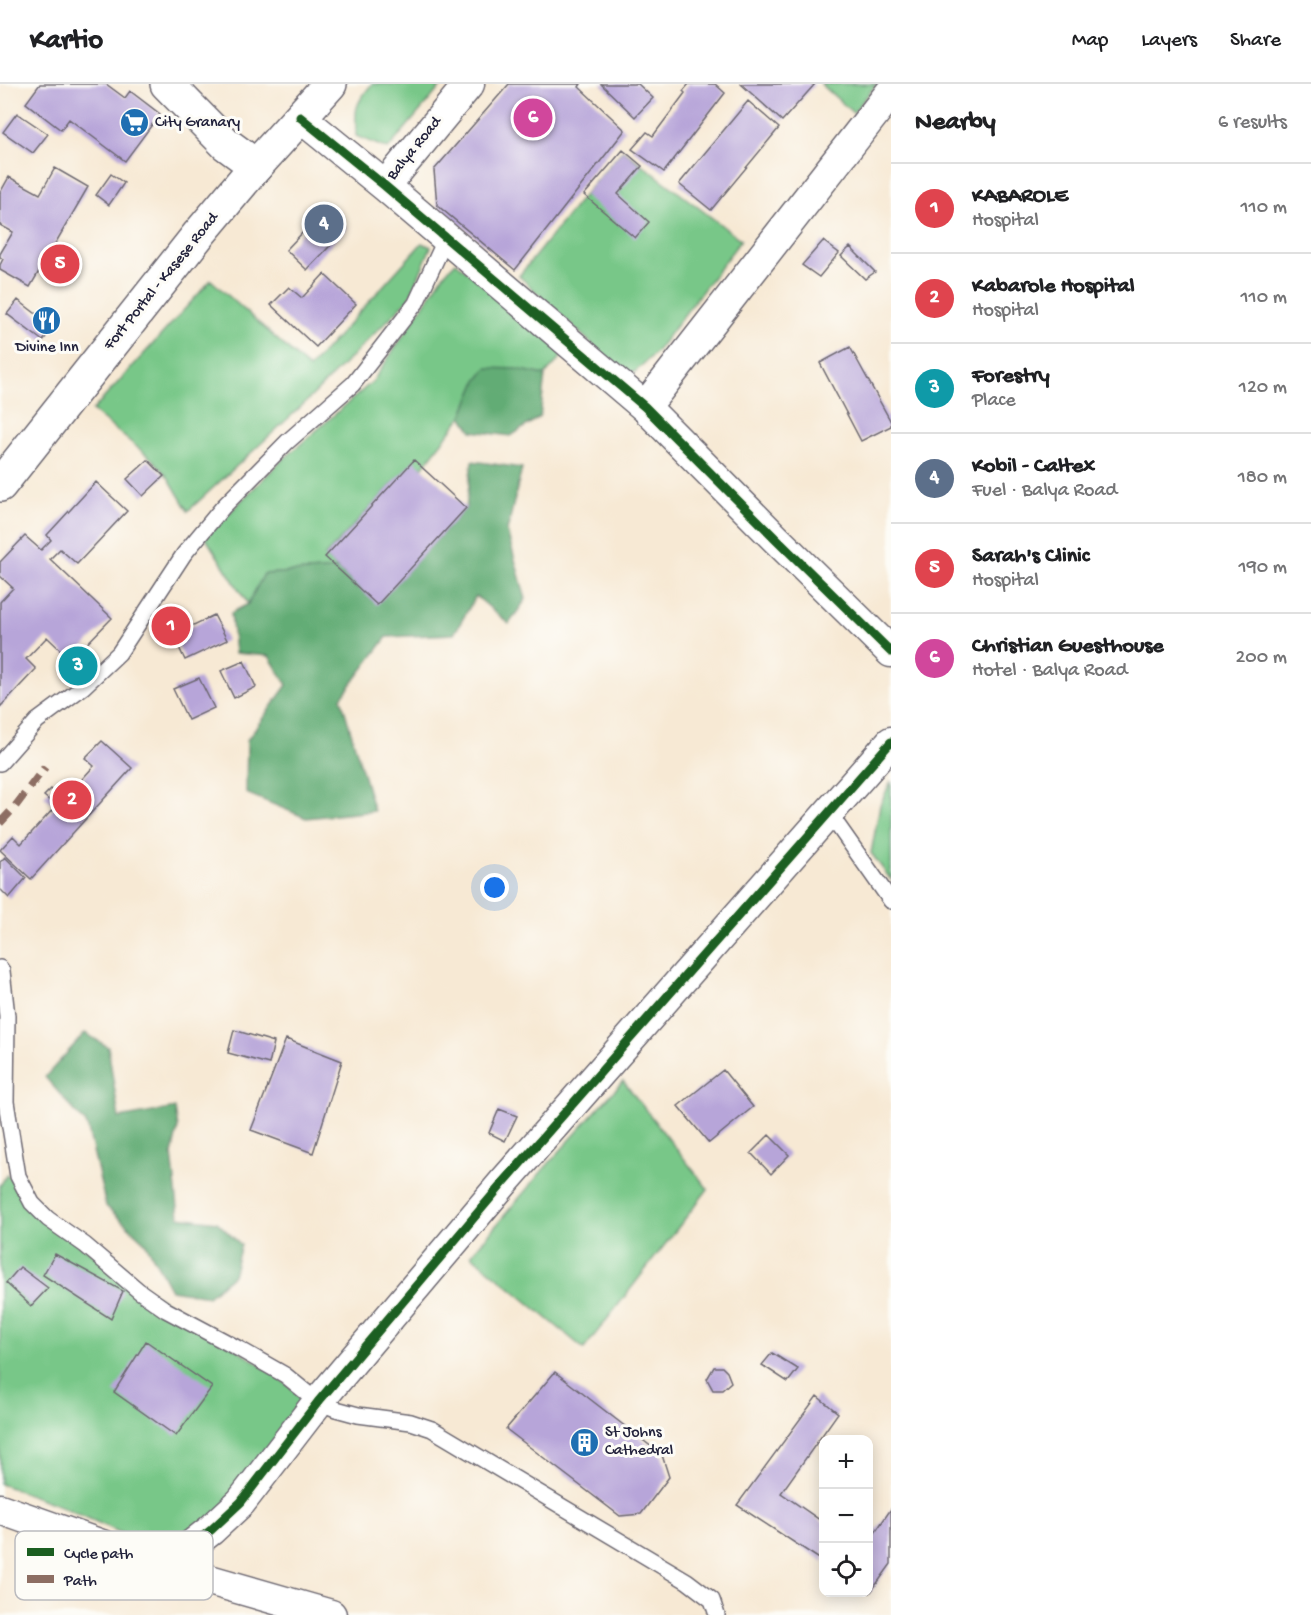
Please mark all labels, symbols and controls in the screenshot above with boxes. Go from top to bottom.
text: Kartio [30,25,103,58]
text: Map [1072,29,1108,54]
text: Layers [1141,29,1197,54]
text: Share [1230,29,1281,54]
pin: 6 [514,96,552,141]
supermarket icon: City Granary [118,107,150,139]
text: Nearby [915,108,996,139]
street label: Balya Road [383,112,447,185]
text: 6 results [1218,112,1287,135]
place label: City Granary [155,114,240,133]
text: KABAROLE [972,184,1068,210]
text: 1 [930,197,939,220]
text: 110 m [1241,197,1287,220]
pin: 4 [304,202,344,246]
street label: Fort Portal - Kasese Road [100,208,224,355]
text: Hospital [972,210,1039,233]
pin: 5 [40,242,80,286]
text: Kabarole Hospital [972,274,1135,300]
text: 2 [930,287,939,310]
text: 110 m [1241,287,1287,310]
text: Hospital [972,300,1039,323]
restaurant icon: Divine Inn [31,304,63,336]
place label: Divine Inn [14,339,79,358]
text: Forestry [972,364,1050,390]
text: 3 [929,377,940,400]
text: 120 m [1239,377,1287,400]
text: Place [972,390,1016,413]
text: Kobil - Caltex [972,454,1095,480]
text: 4 [930,467,939,490]
text: 180 m [1238,467,1287,490]
text: Fuel · Balya Road [972,480,1117,503]
text: Sarah's Clinic [972,544,1089,570]
text: 5 [929,557,940,580]
text: 190 m [1239,557,1287,580]
text: Hospital [972,570,1039,593]
pin: 1 [152,604,190,648]
text: Christian Guesthouse [972,634,1164,660]
pin: 3 [58,644,98,688]
text: 6 [929,647,940,670]
text: 200 m [1236,647,1287,670]
text: Hotel · Balya Road [972,660,1128,683]
pin: 2 [52,778,92,822]
your location [480,873,509,902]
place label: St Johns Cathedral [605,1424,673,1461]
building icon: St Johns Cathedral [568,1426,600,1458]
map controls [819,1435,873,1597]
button: + [819,1435,873,1489]
button: − [819,1489,873,1543]
legend [15,1531,213,1600]
button: locate [819,1543,873,1597]
text: Cycle path [64,1546,134,1565]
text: Path [63,1573,97,1592]

